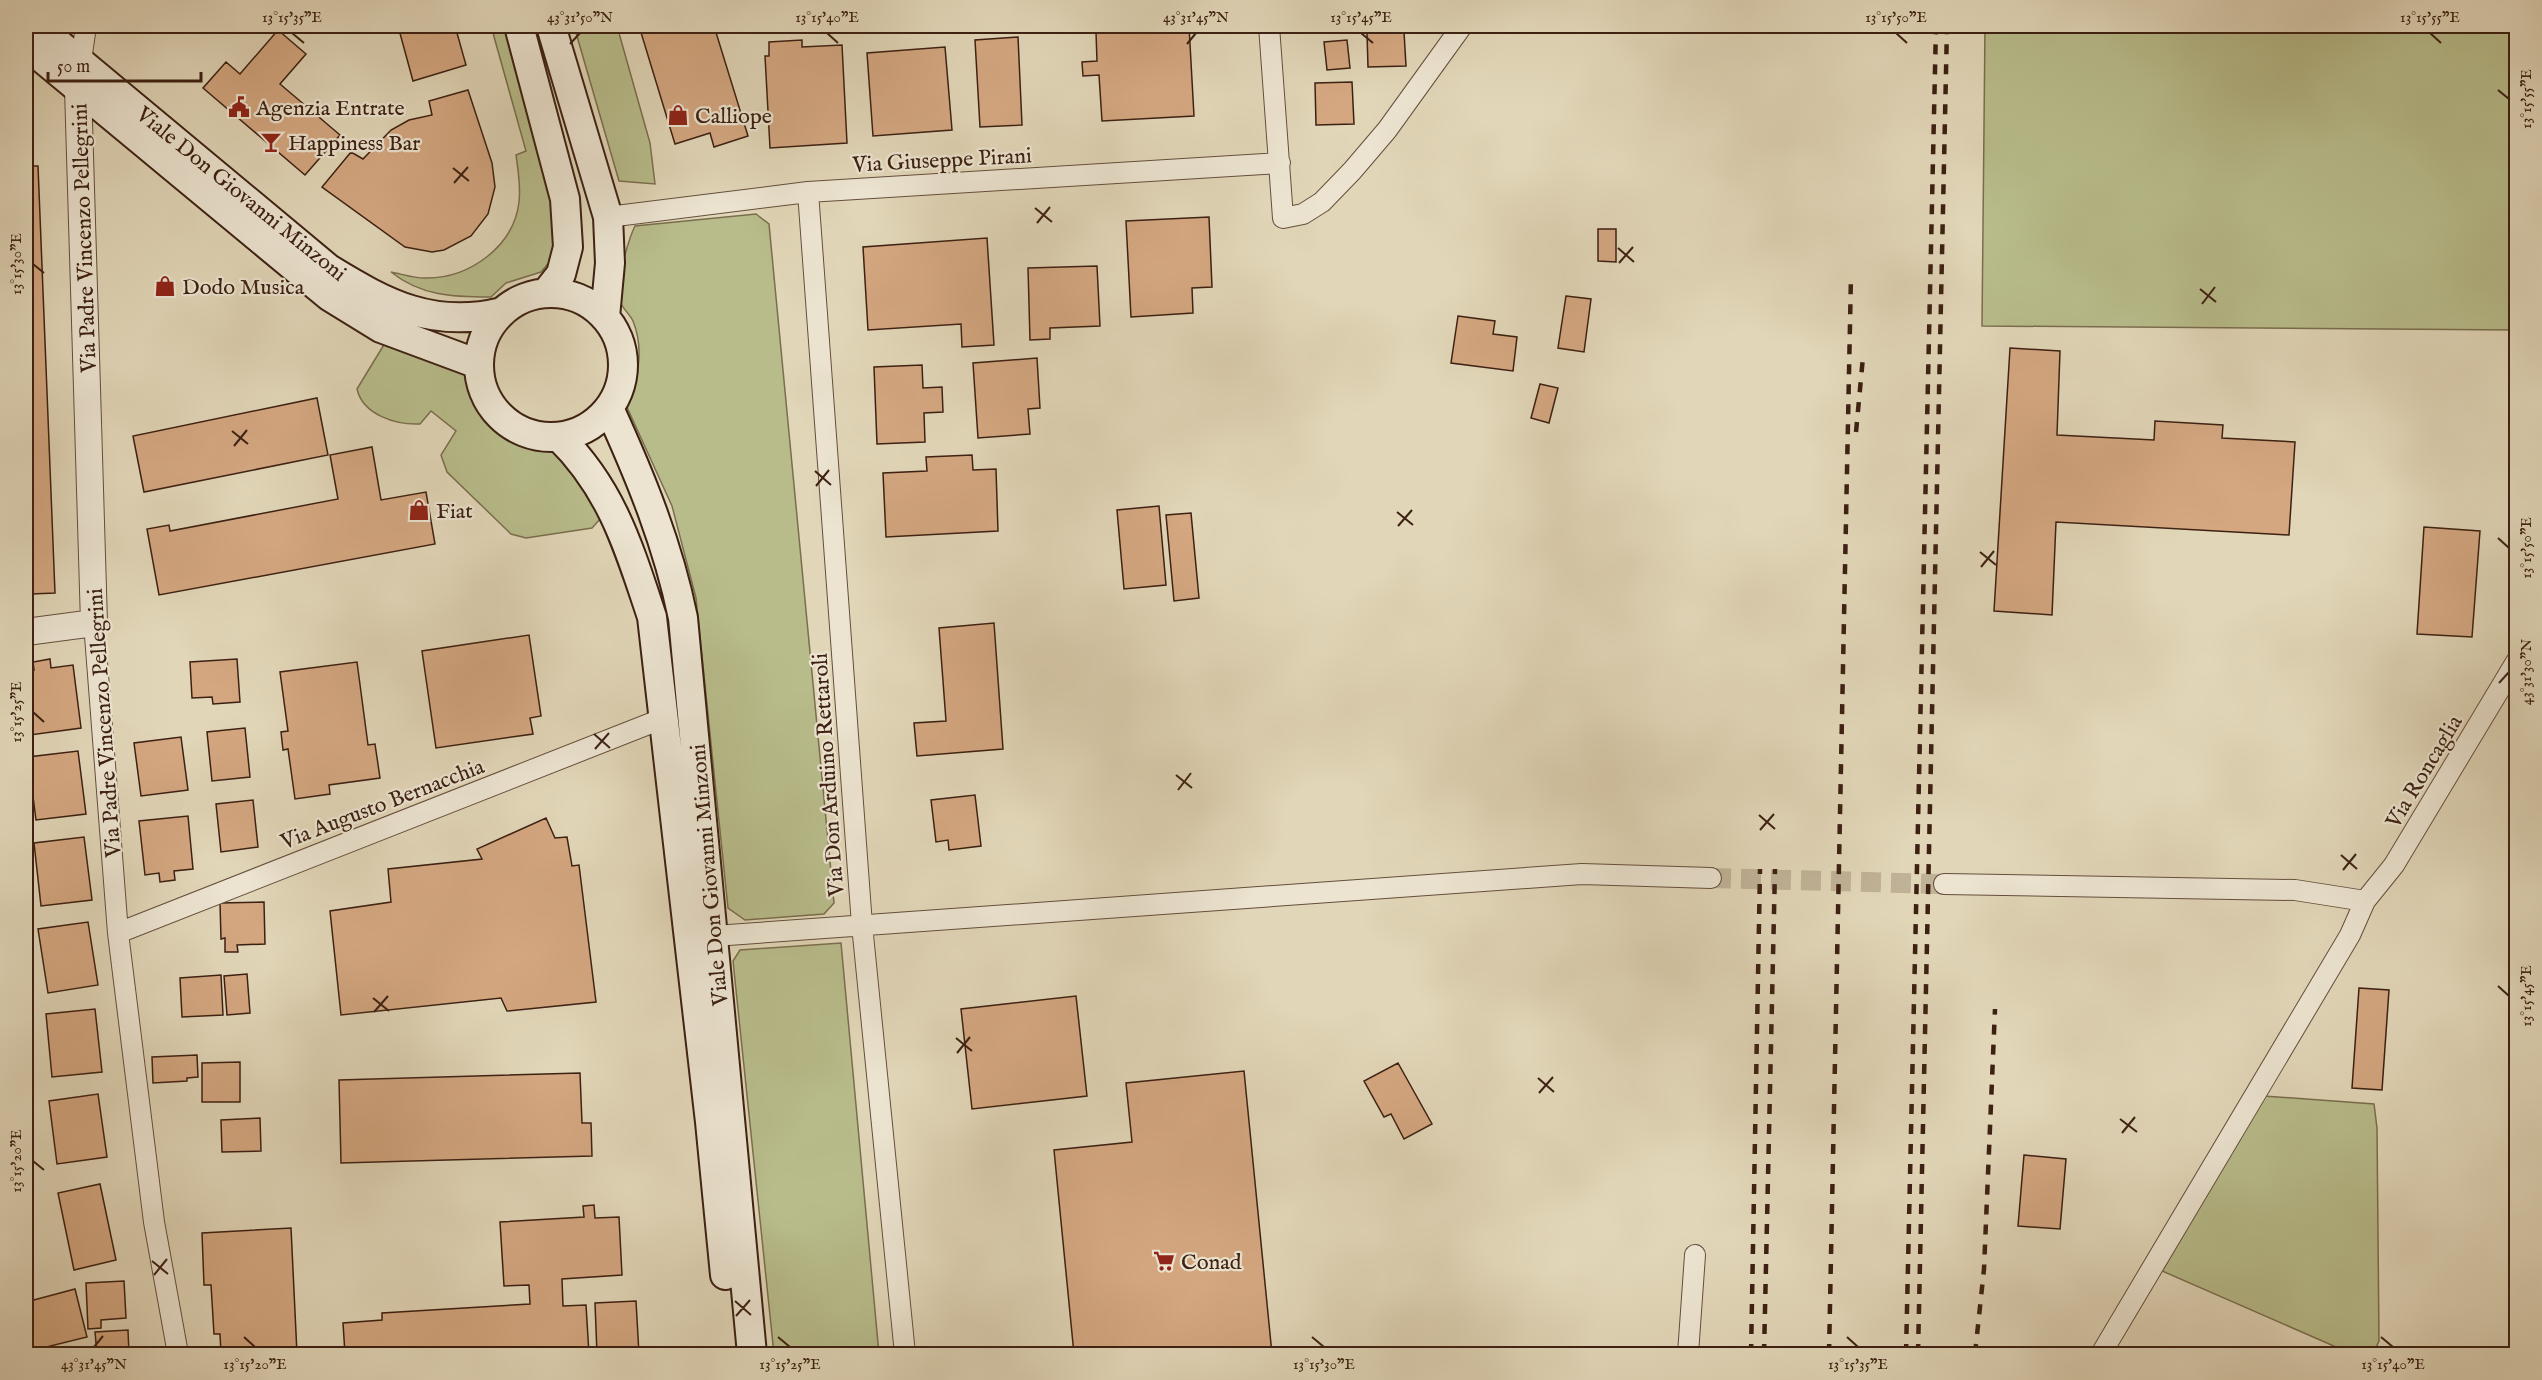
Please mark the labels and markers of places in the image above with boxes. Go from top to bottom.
public building icon: Agenzia Entrate [227,95,251,119]
place label: Agenzia Entrate [255,95,405,123]
shop icon: Calliope [666,103,690,127]
place label: Calliope [695,103,772,131]
bar icon: Happiness Bar [259,130,283,154]
place label: Happiness Bar [288,130,420,158]
shop icon: Dodo Musica [153,274,177,298]
place label: Dodo Musica [182,274,305,302]
shop icon: Fiat [407,498,431,522]
place label: Fiat [436,498,473,526]
supermarket icon: Conad [1152,1249,1176,1273]
place label: Conad [1181,1249,1242,1277]

